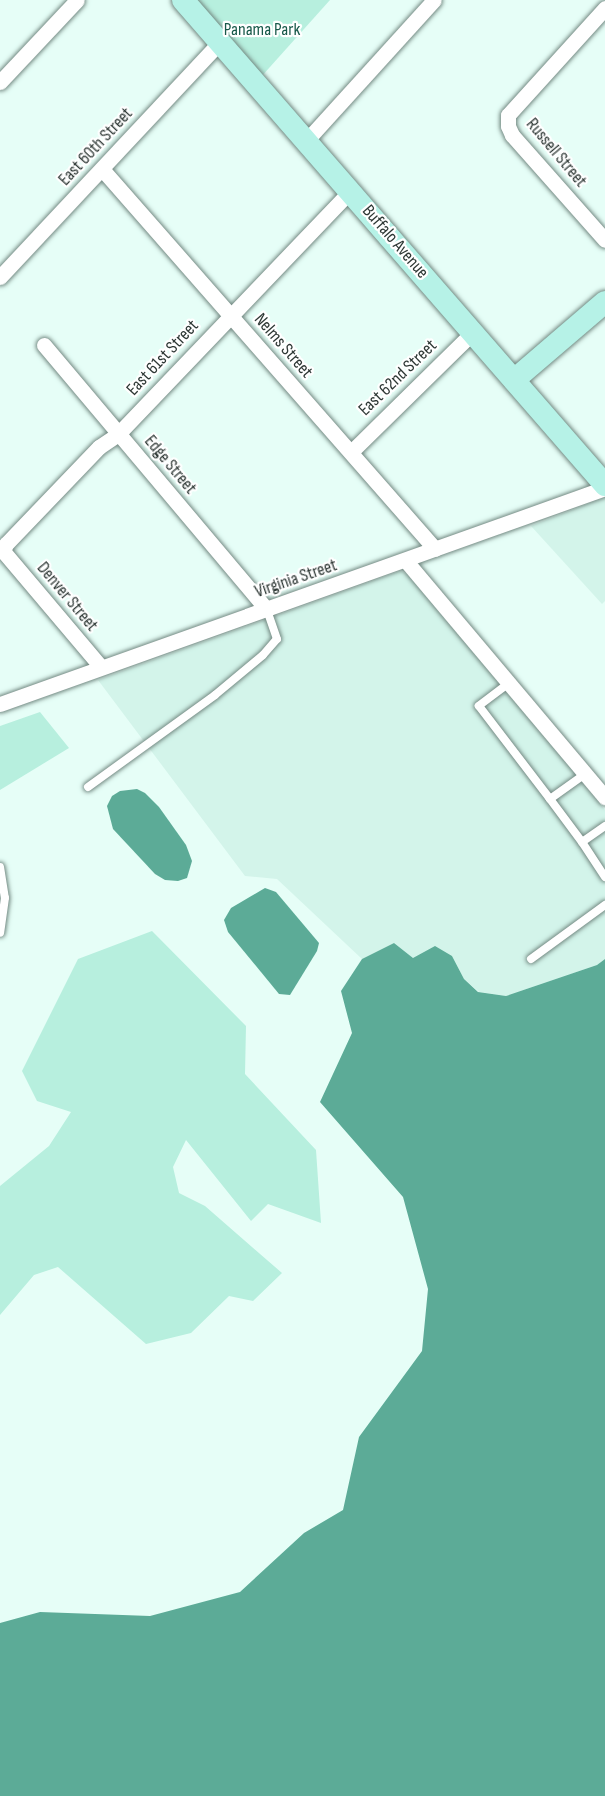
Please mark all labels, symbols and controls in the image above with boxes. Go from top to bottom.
park label: Panama Park [224,19,300,41]
street label: East 60th Street [54,103,138,191]
street label: Russell Street [521,114,591,192]
street label: Buffalo Avenue [357,201,433,283]
street label: Nelms Street [249,309,317,383]
street label: East 61st Street [122,316,204,400]
street label: East 62nd Street [354,335,442,421]
street label: Edge Street [139,431,201,499]
street label: Virginia Street [252,555,340,603]
street label: Denver Street [32,558,102,636]

